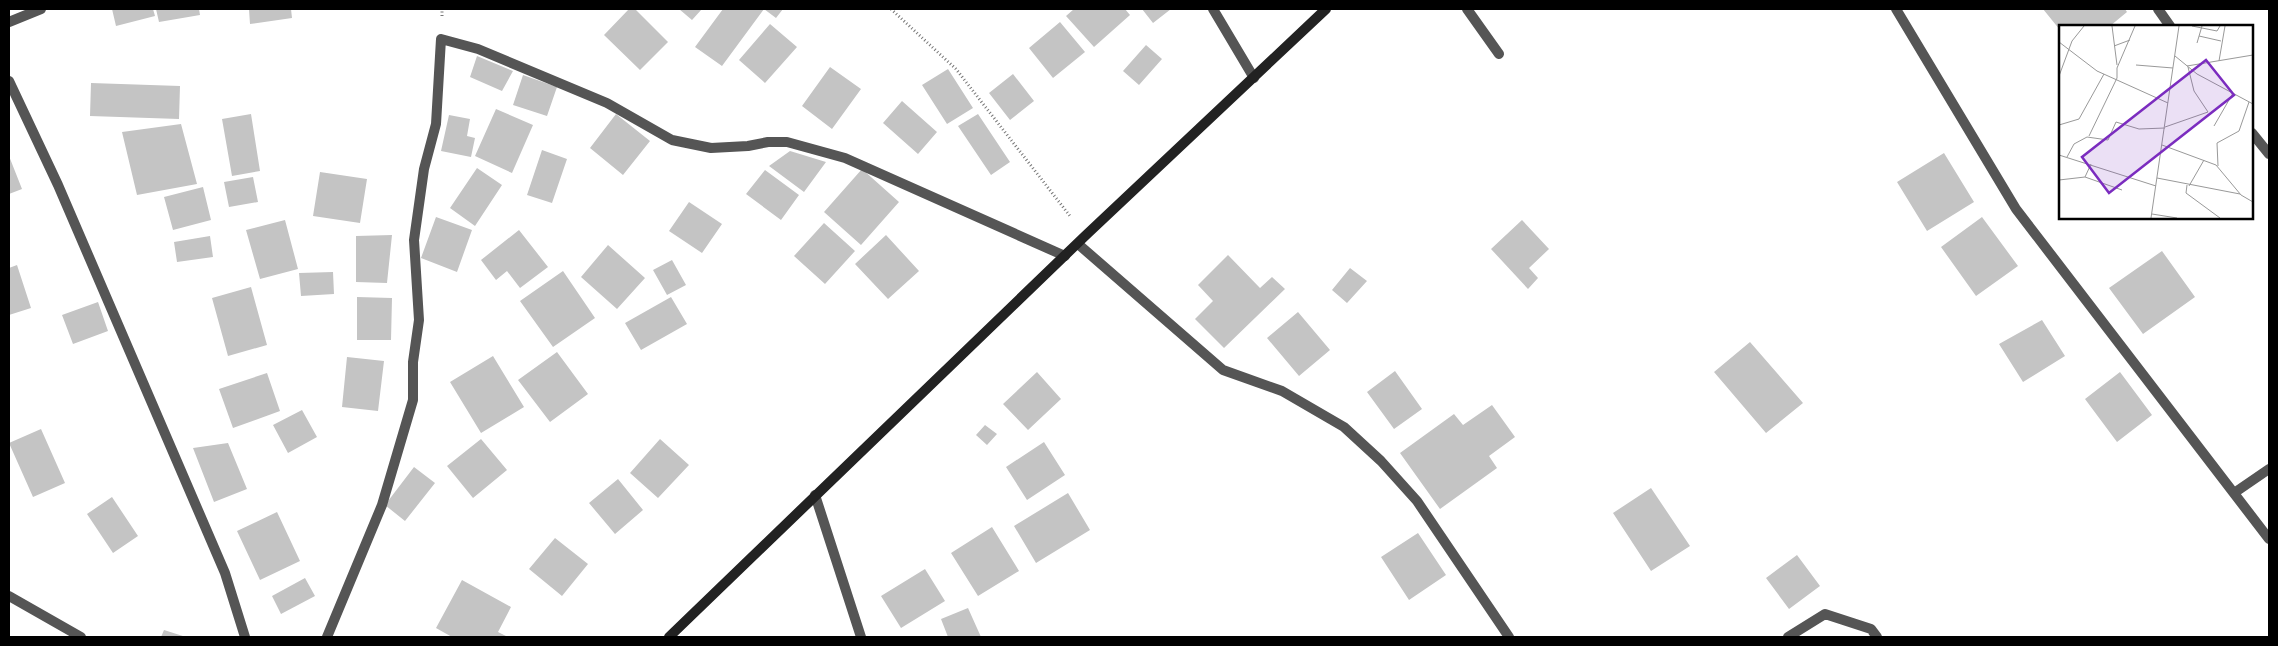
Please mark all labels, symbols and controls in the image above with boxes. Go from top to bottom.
inset map [2059,25,2253,219]

